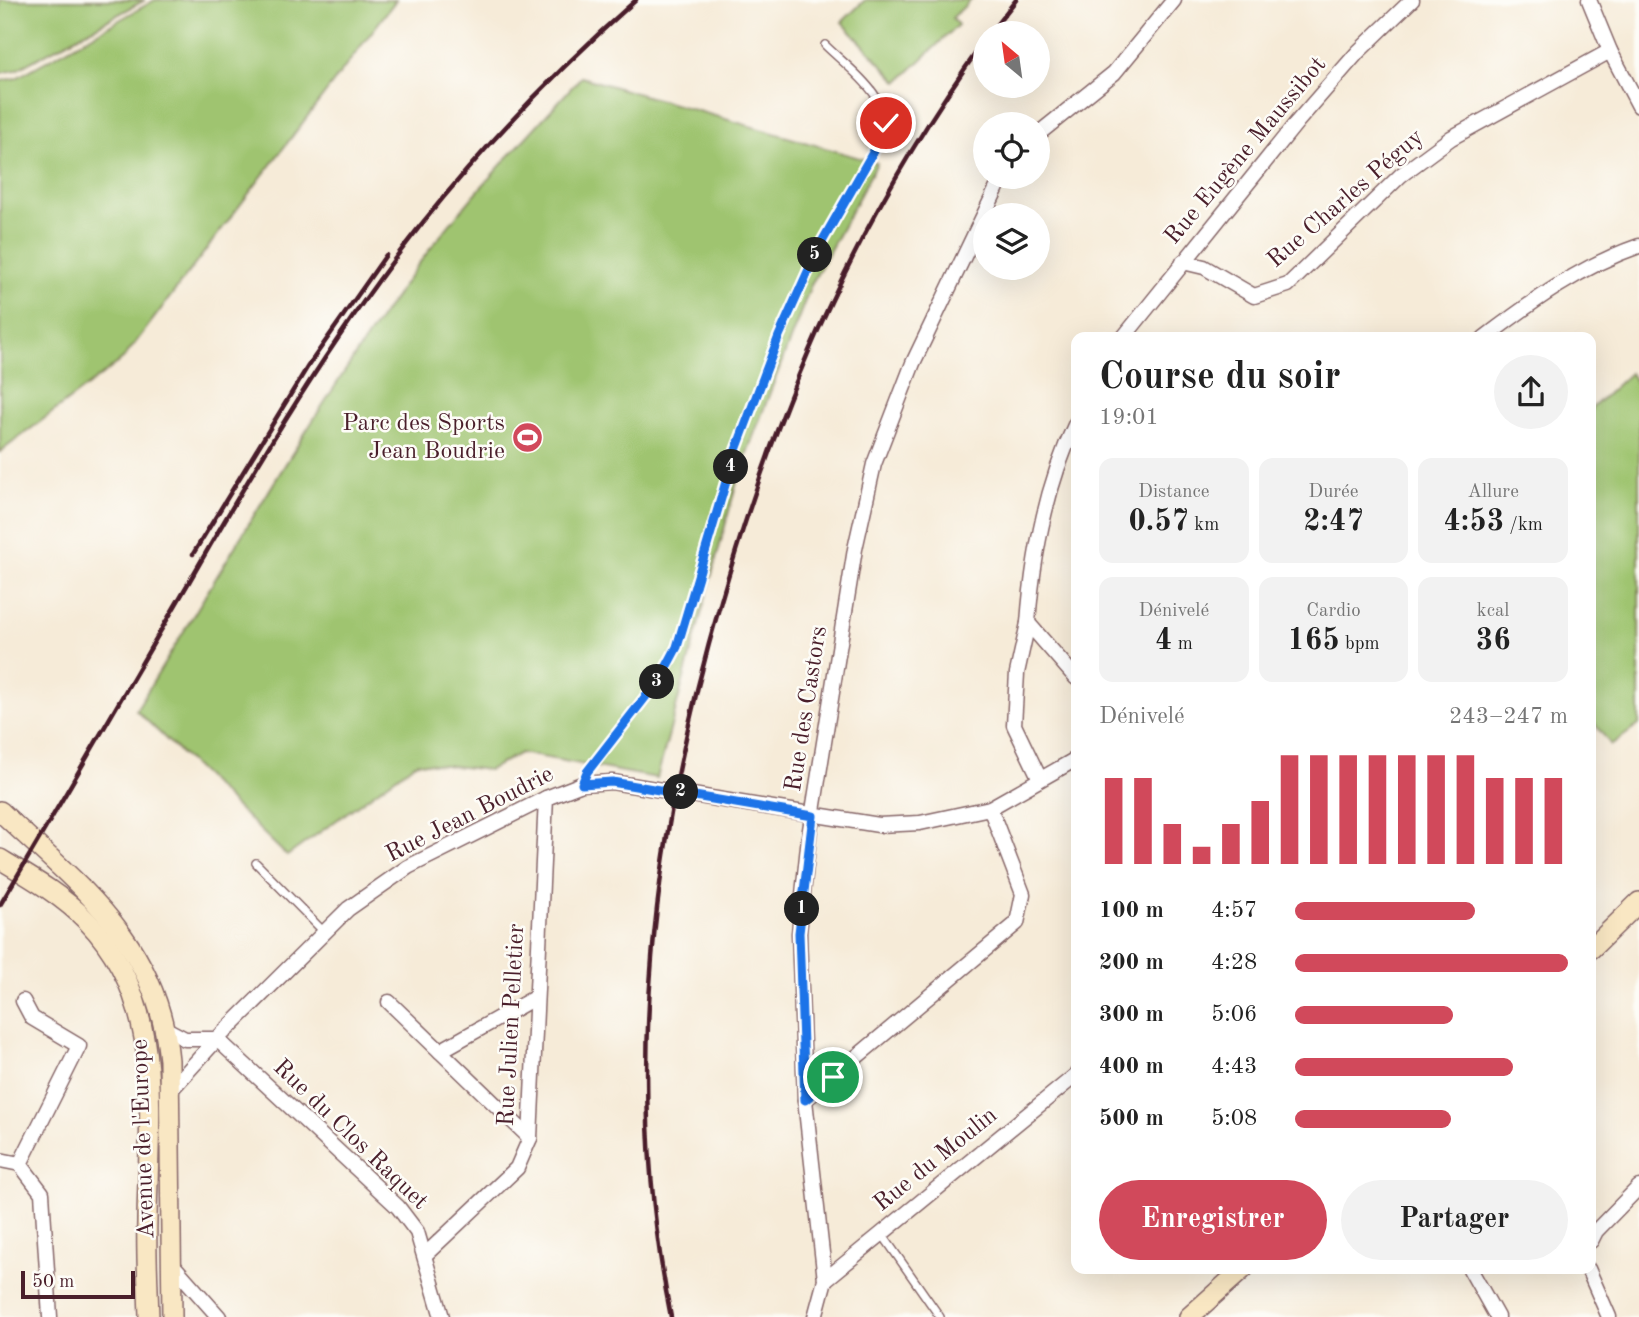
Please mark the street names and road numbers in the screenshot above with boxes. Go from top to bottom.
street label: Rue Eugène Maussibot [1161,53,1331,249]
street label: Rue Charles Péguy [1263,125,1429,273]
street label: Rue des Castors [782,624,832,794]
street label: Rue Jean Boudrie [382,762,558,868]
street label: Rue Julien Pelletier [495,923,529,1127]
street label: Avenue de l'Europe [129,1039,159,1239]
street label: Rue du Clos Raquet [268,1055,432,1215]
street label: Rue du Moulin [870,1103,1002,1217]

